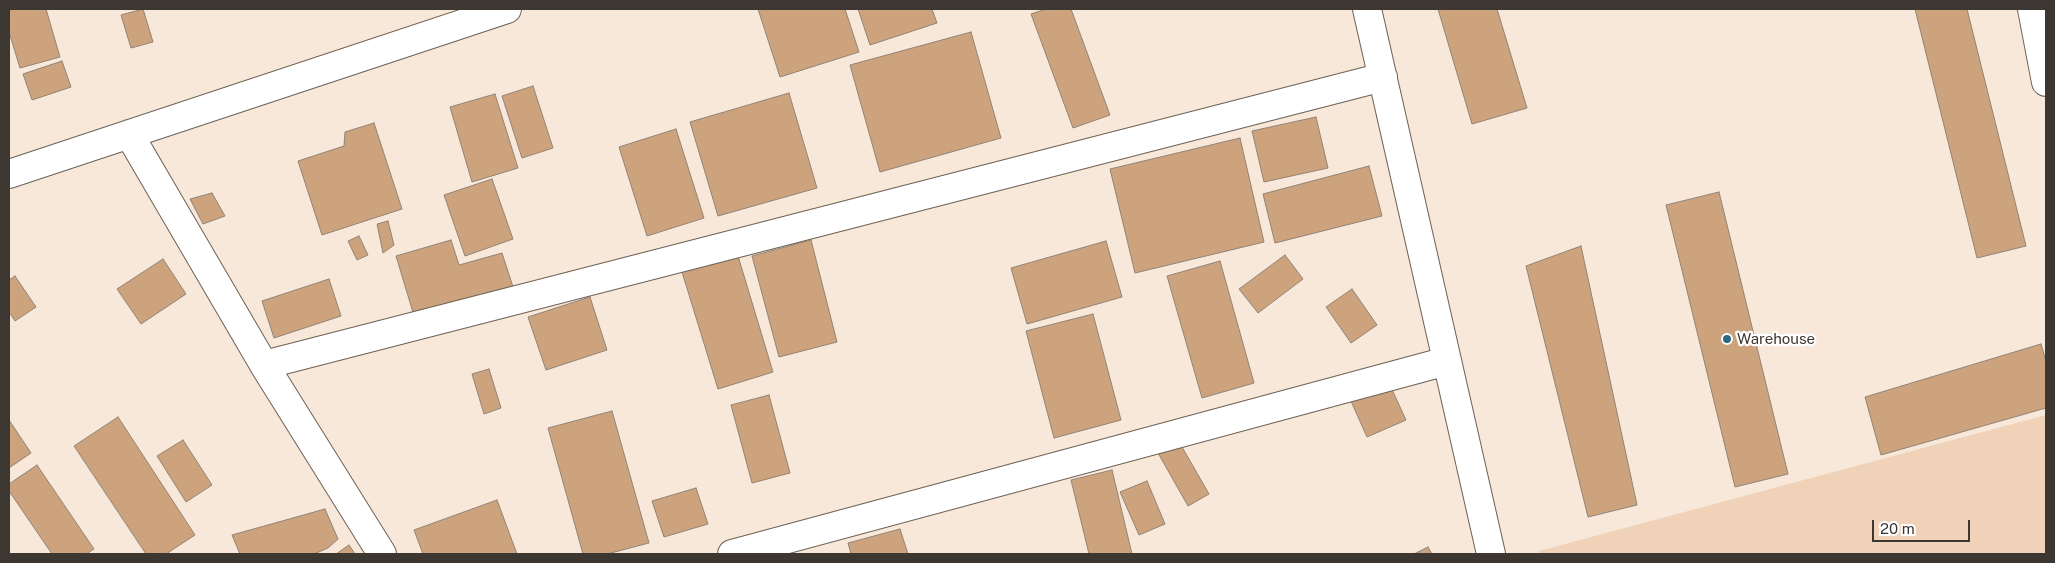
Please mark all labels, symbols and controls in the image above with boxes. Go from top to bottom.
place label: Warehouse [1737,330,1815,348]
marker: Warehouse [1721,333,1733,345]
scale bar [1875,510,1972,542]
text: 20 m [1880,520,1915,537]

